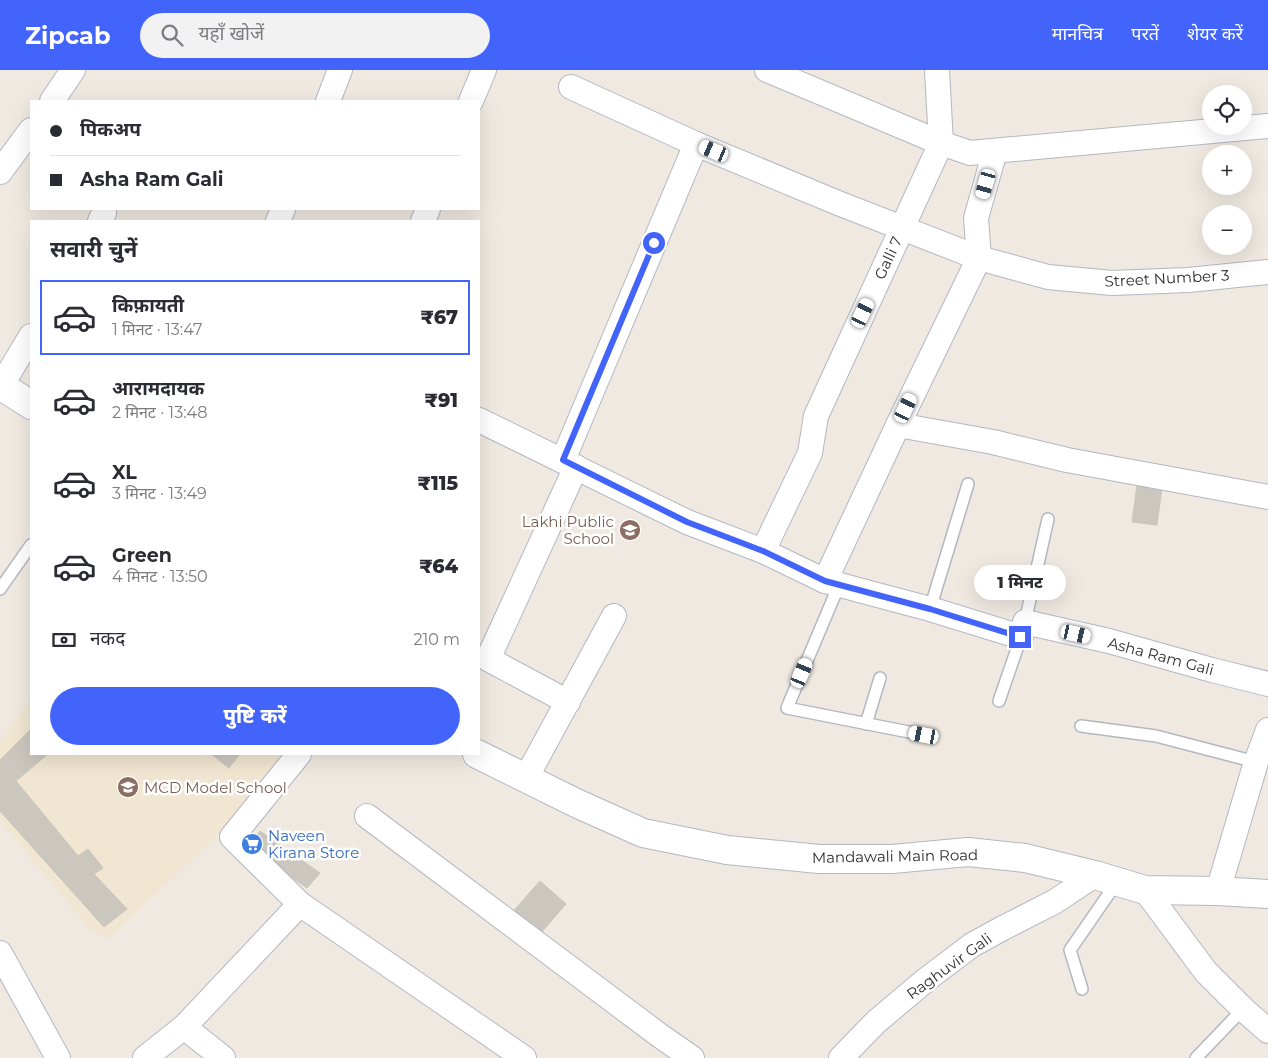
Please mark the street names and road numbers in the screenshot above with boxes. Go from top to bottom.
street label: Galli 7 [870,233,906,283]
street label: Street Number 3 [1104,265,1230,291]
street label: Asha Ram Gali [1106,633,1216,679]
street label: Mandawali Main Road [812,845,978,867]
street label: Raghuvir Gali [903,929,995,1003]

